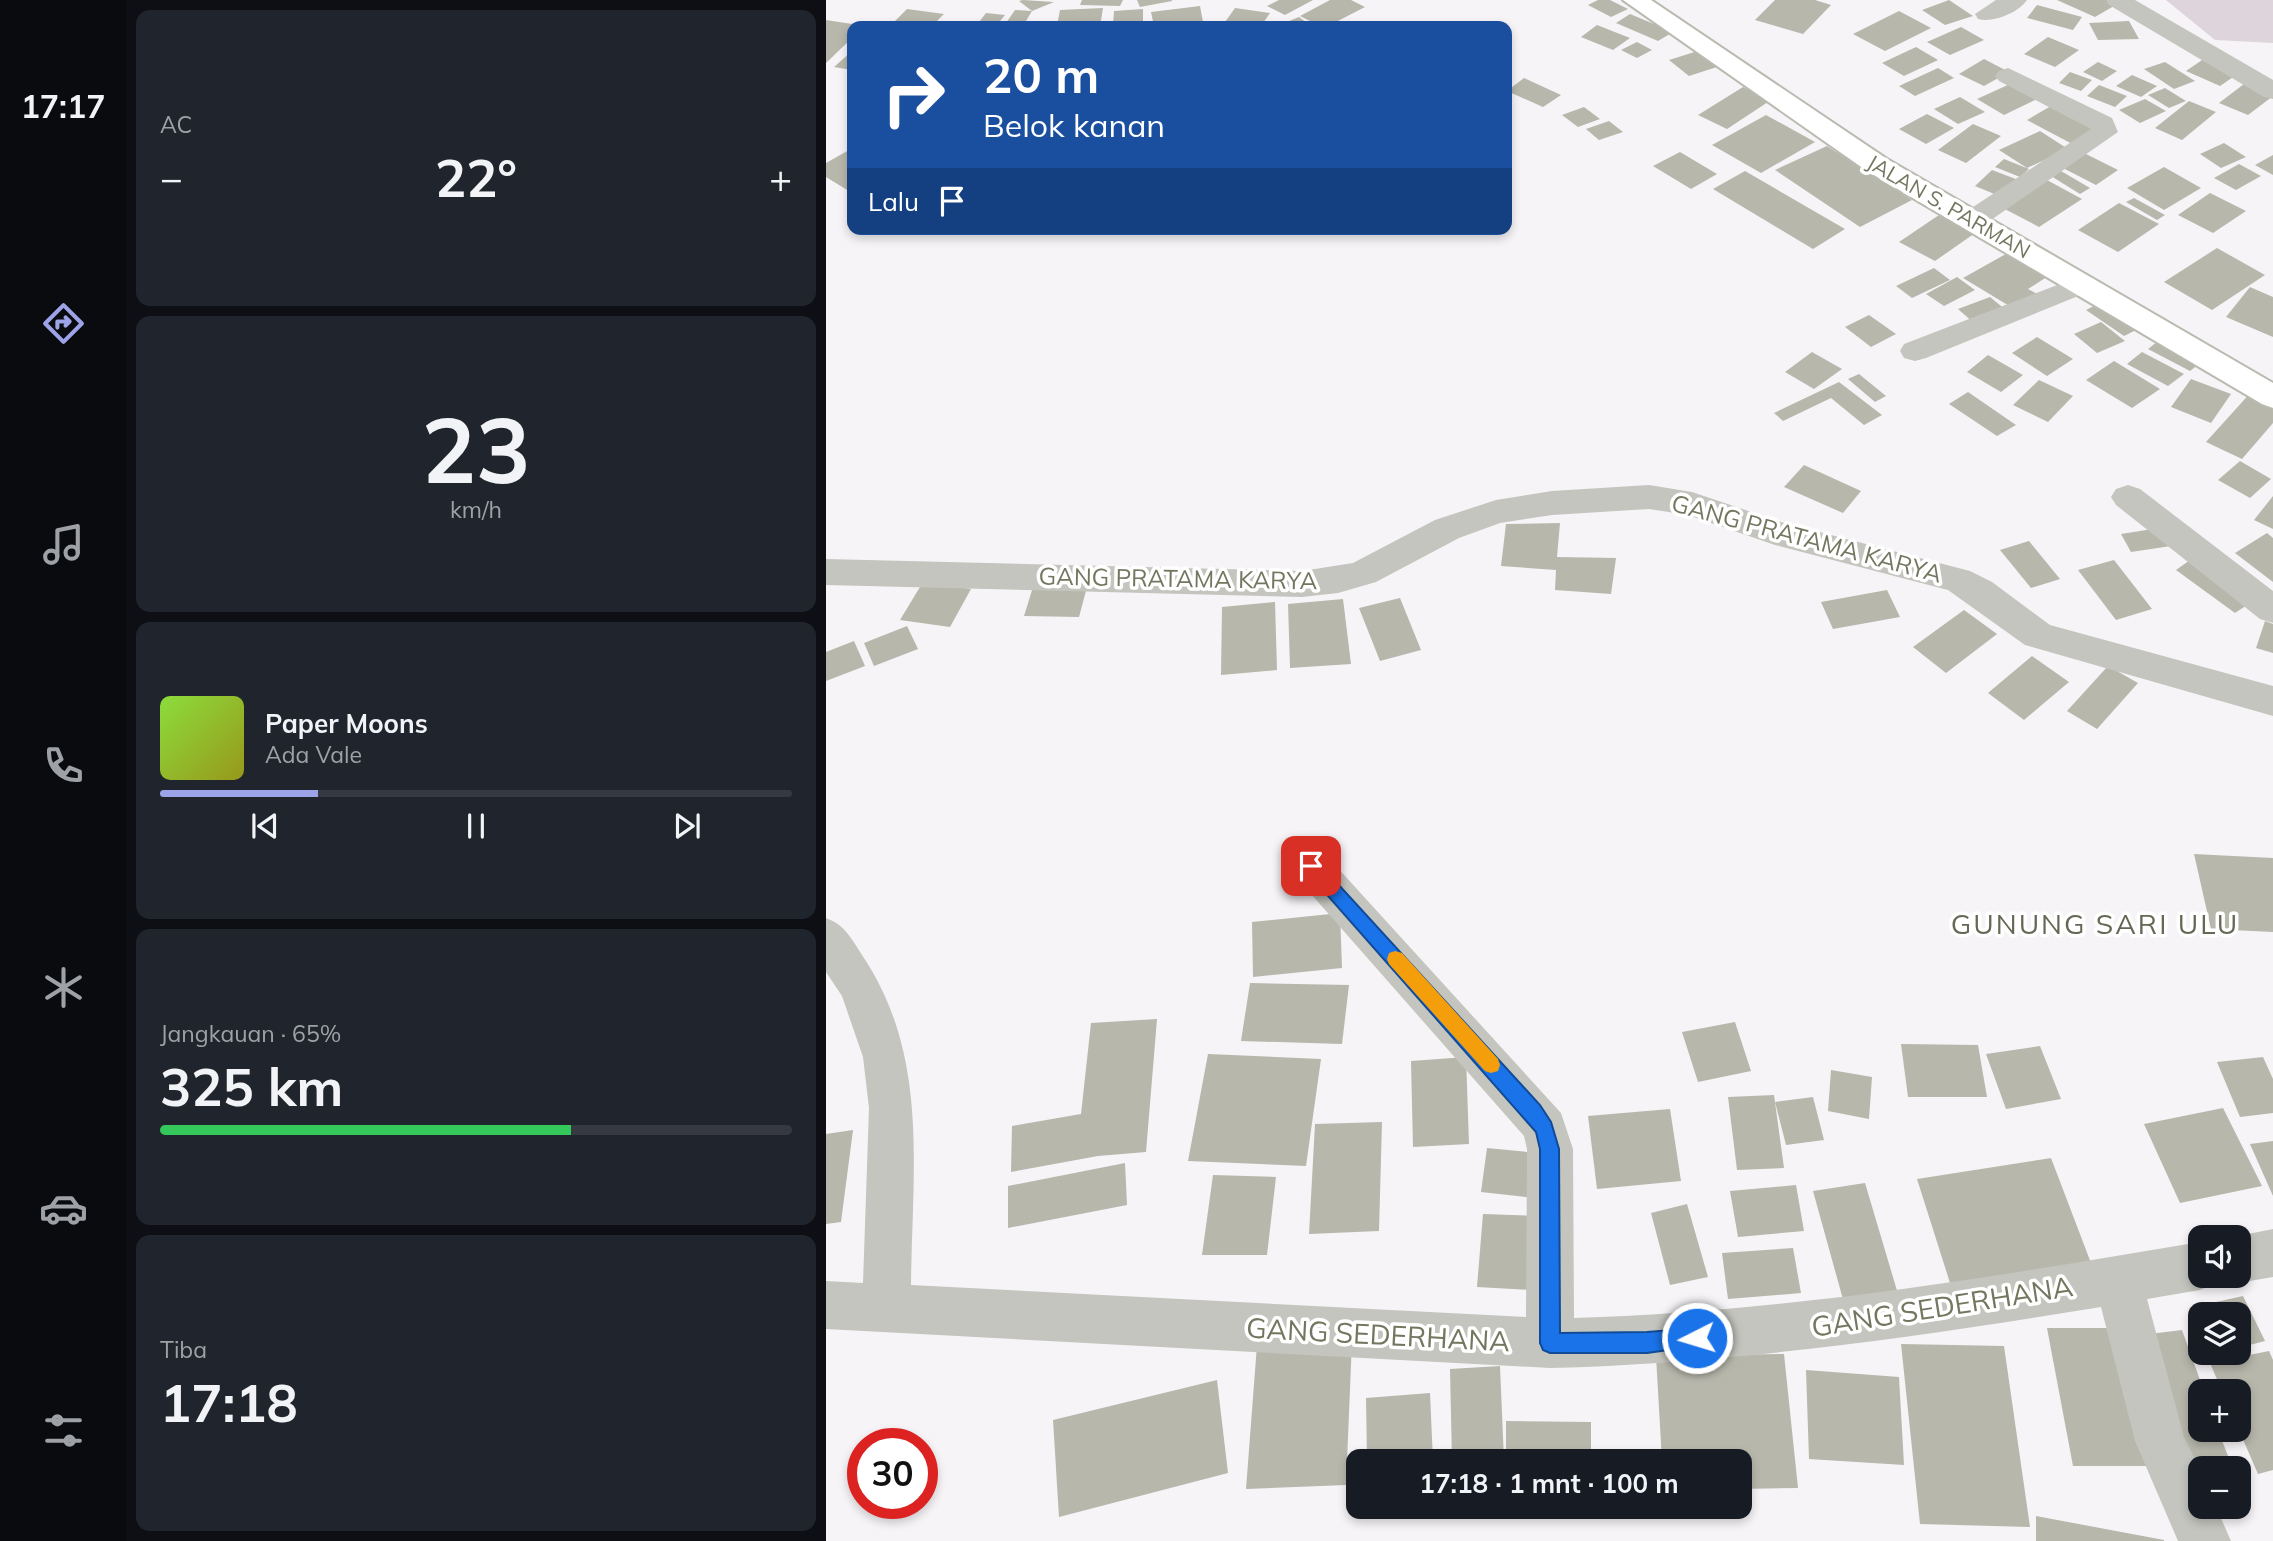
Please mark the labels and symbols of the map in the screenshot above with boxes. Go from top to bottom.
street label: JALAN S. PARMAN [1863,149,2035,263]
street label: GANG PRATAMA KARYA [1668,487,1946,589]
street label: GANG PRATAMA KARYA [1038,561,1318,595]
pin [1281,836,1341,896]
district label: GUNUNG SARI ULU [1951,906,2239,941]
street label: GANG SEDERHANA [1809,1268,2075,1344]
position arrow [1660,1301,1734,1375]
street label: GANG SEDERHANA [1245,1310,1511,1358]
speed limit sign: 30 [847,1428,938,1519]

